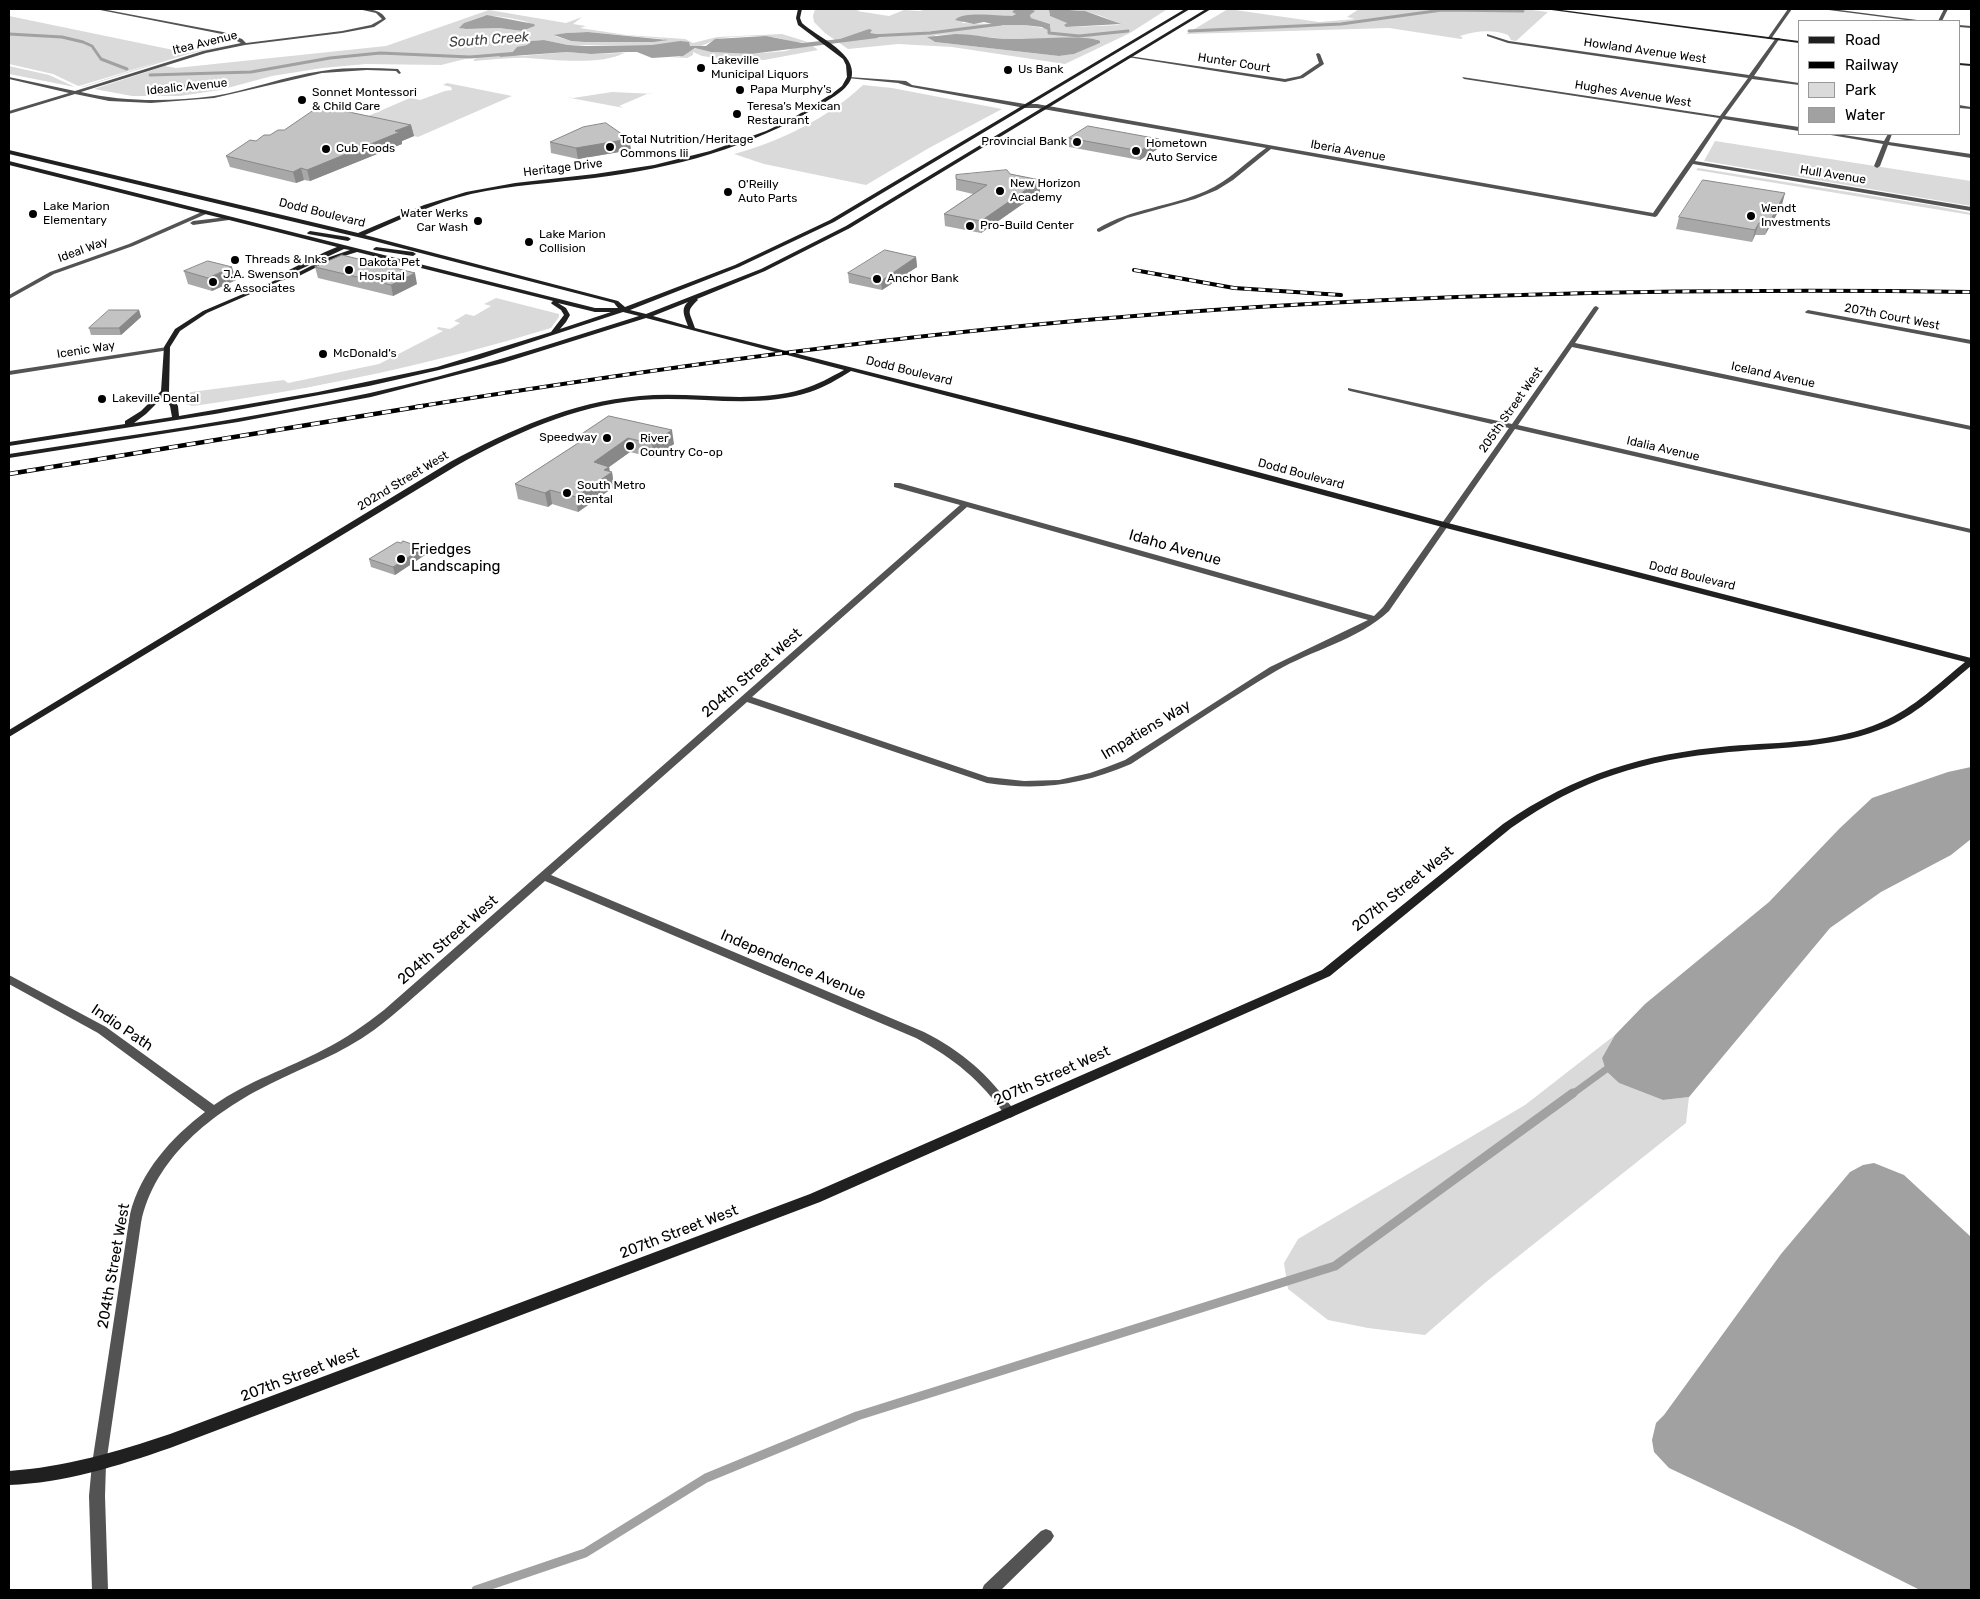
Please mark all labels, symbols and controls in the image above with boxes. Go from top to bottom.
legend [1798,20,1960,135]
street label: Itea Avenue [171,28,239,58]
water label: South Creek [449,29,529,51]
text: Road [1845,31,1881,49]
street label: Howland Avenue West [1583,35,1707,67]
street label: Hunter Court [1197,50,1271,76]
place label: Lakeville Municipal Liquors [711,54,809,82]
text: Railway [1845,56,1899,74]
marker: Lakeville Municipal Liquors [695,62,707,74]
place label: Us Bank [1018,63,1064,77]
marker: Us Bank [1002,64,1014,76]
street label: Idealic Avenue [146,76,228,98]
street label: Hughes Avenue West [1574,78,1692,110]
text: Park [1845,81,1876,99]
place label: Papa Murphy's [750,83,832,97]
marker: Papa Murphy's [734,84,746,96]
place label: Sonnet Montessori & Child Care [312,86,417,114]
marker: Sonnet Montessori & Child Care [296,94,308,106]
place label: Teresa's Mexican Restaurant [747,100,841,128]
text: Water [1845,106,1885,124]
marker: Teresa's Mexican Restaurant [731,108,743,120]
place label: Total Nutrition/Heritage Commons Iii [620,133,753,161]
place label: Provincial Bank [981,135,1067,149]
marker: Provincial Bank [1071,136,1083,148]
place label: Hometown Auto Service [1146,137,1217,165]
street label: Iberia Avenue [1309,137,1387,165]
marker: Total Nutrition/Heritage Commons Iii [604,141,616,153]
place label: Cub Foods [336,142,395,156]
marker: Cub Foods [320,143,332,155]
marker: Hometown Auto Service [1130,145,1142,157]
street label: Heritage Drive [523,156,603,180]
street label: Hull Avenue [1799,163,1867,187]
place label: New Horizon Academy [1010,177,1081,205]
place label: O'Reilly Auto Parts [738,178,797,206]
marker: New Horizon Academy [994,185,1006,197]
marker: O'Reilly Auto Parts [722,186,734,198]
street label: Dodd Boulevard [277,195,367,231]
place label: Lake Marion Elementary [43,200,110,228]
place label: Wendt Investments [1761,202,1831,230]
place label: Water Werks Car Wash [400,207,468,235]
marker: Lake Marion Elementary [27,208,39,220]
marker: Wendt Investments [1745,210,1757,222]
marker: Water Werks Car Wash [472,215,484,227]
place label: Pro-Build Center [980,219,1074,233]
marker: Pro-Build Center [964,220,976,232]
place label: Lake Marion Collision [539,228,606,256]
street label: Ideal Way [56,234,110,266]
marker: Lake Marion Collision [523,236,535,248]
place label: Threads & Inks [245,253,327,267]
marker: Threads & Inks [229,254,241,266]
place label: Dakota Pet Hospital [359,256,420,284]
marker: Dakota Pet Hospital [343,264,355,276]
place label: J.A. Swenson & Associates [223,268,299,296]
place label: Anchor Bank [887,272,959,286]
marker: Anchor Bank [871,273,883,285]
marker: J.A. Swenson & Associates [207,276,219,288]
street label: 207th Court West [1843,301,1941,333]
street label: Icenic Way [56,338,116,362]
place label: McDonald's [333,347,397,361]
marker: McDonald's [317,348,329,360]
street label: Dodd Boulevard [864,353,954,389]
street label: Iceland Avenue [1730,359,1816,391]
street label: 205th Street West [1476,364,1546,456]
place label: Lakeville Dental [112,392,199,406]
marker: Lakeville Dental [96,393,108,405]
place label: Speedway [539,431,597,445]
marker: Speedway [601,432,613,444]
place label: River Country Co-op [640,432,723,460]
street label: Idalia Avenue [1625,434,1701,464]
marker: River Country Co-op [624,440,636,452]
street label: 202nd Street West [355,448,451,514]
street label: Dodd Boulevard [1256,456,1346,492]
place label: South Metro Rental [577,479,646,507]
marker: South Metro Rental [561,487,573,499]
street label: Idaho Avenue [1127,526,1223,570]
place label: Friedges Landscaping [411,541,501,576]
marker: Friedges Landscaping [395,553,407,565]
street label: Dodd Boulevard [1647,558,1737,594]
street label: 204th Street West [698,625,806,721]
street label: Impatiens Way [1098,696,1194,764]
street label: 207th Street West [1349,843,1457,935]
street label: 204th Street West [394,892,502,988]
street label: Independence Avenue [718,926,868,1004]
street label: Indio Path [88,1001,156,1055]
street label: 207th Street West [991,1042,1113,1110]
street label: 207th Street West [617,1201,741,1263]
street label: 204th Street West [94,1202,134,1330]
street label: 207th Street West [238,1344,362,1406]

